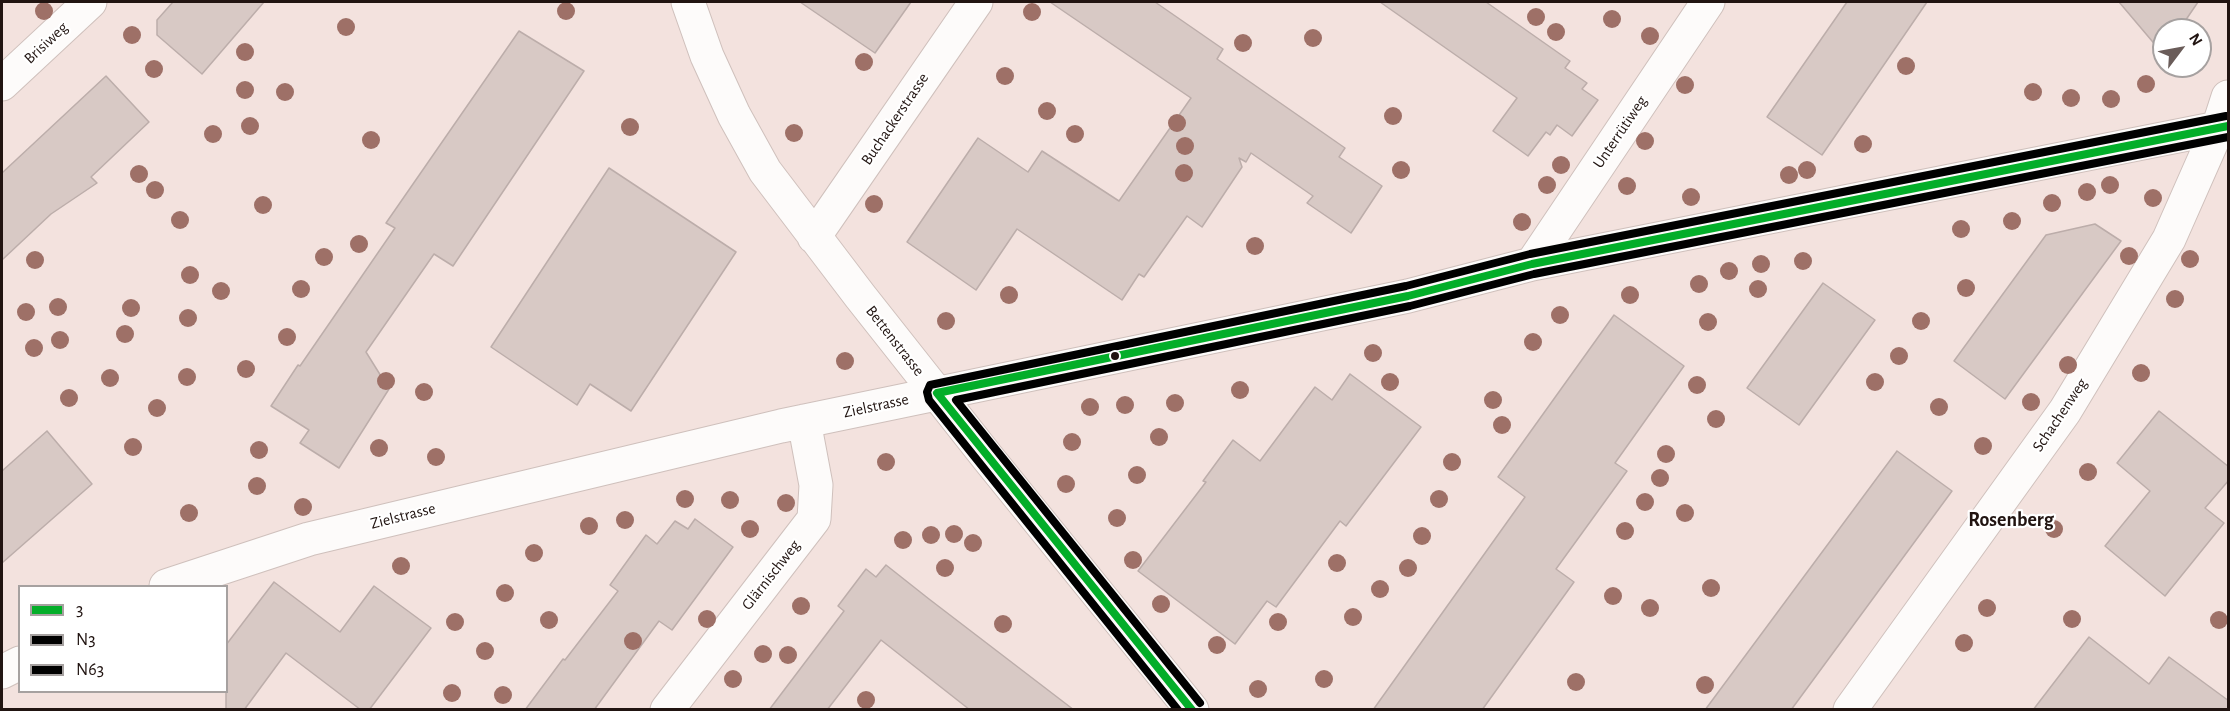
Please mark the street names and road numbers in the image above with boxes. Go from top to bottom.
street label: Brisiweg [20,18,72,68]
street label: Buchackerstrasse [857,69,933,169]
street label: Unterrütiweg [1589,92,1651,172]
street label: Bettenstrasse [862,302,928,380]
street label: Schachenweg [2028,375,2092,455]
street label: Zielstrasse [842,390,910,422]
street label: Zielstrasse [369,499,437,533]
street label: Glärnischweg [738,536,804,614]

